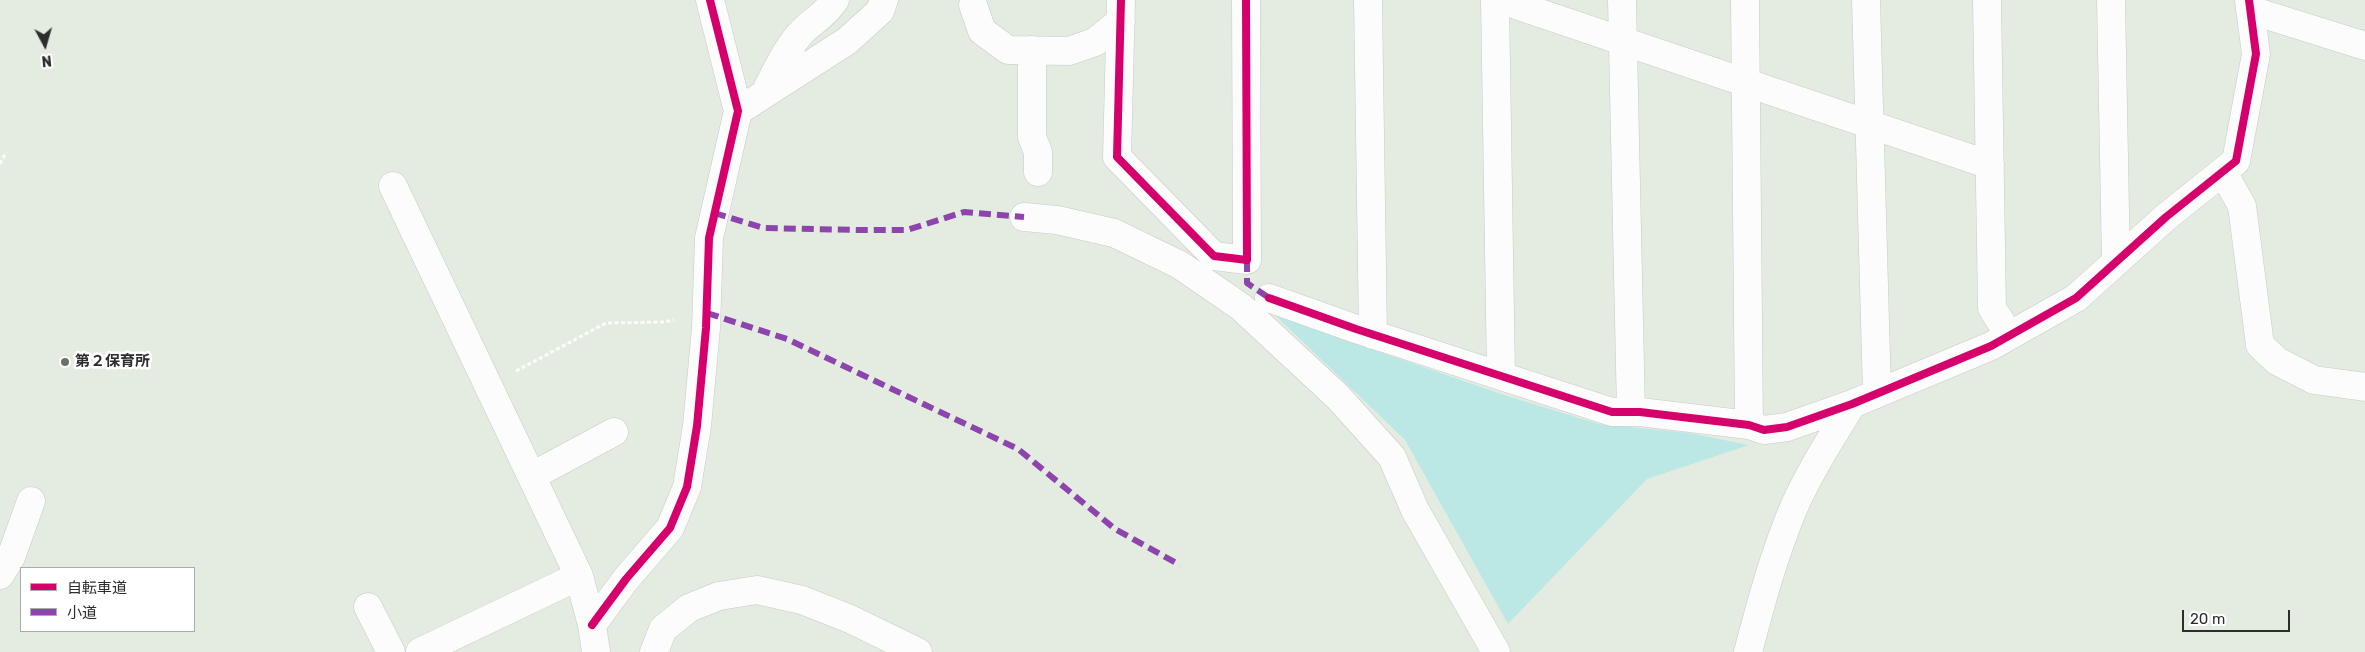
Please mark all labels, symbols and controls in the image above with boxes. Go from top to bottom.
north arrow [20,20,70,70]
text: N [41,51,53,69]
place label: 第２保育所 [75,353,150,371]
marker: 第２保育所 [59,356,71,368]
legend [20,567,195,632]
text: 自転車道 [67,579,127,597]
scale bar [2185,600,2292,632]
text: 小道 [67,604,97,622]
text: 20 m [2190,610,2225,628]

